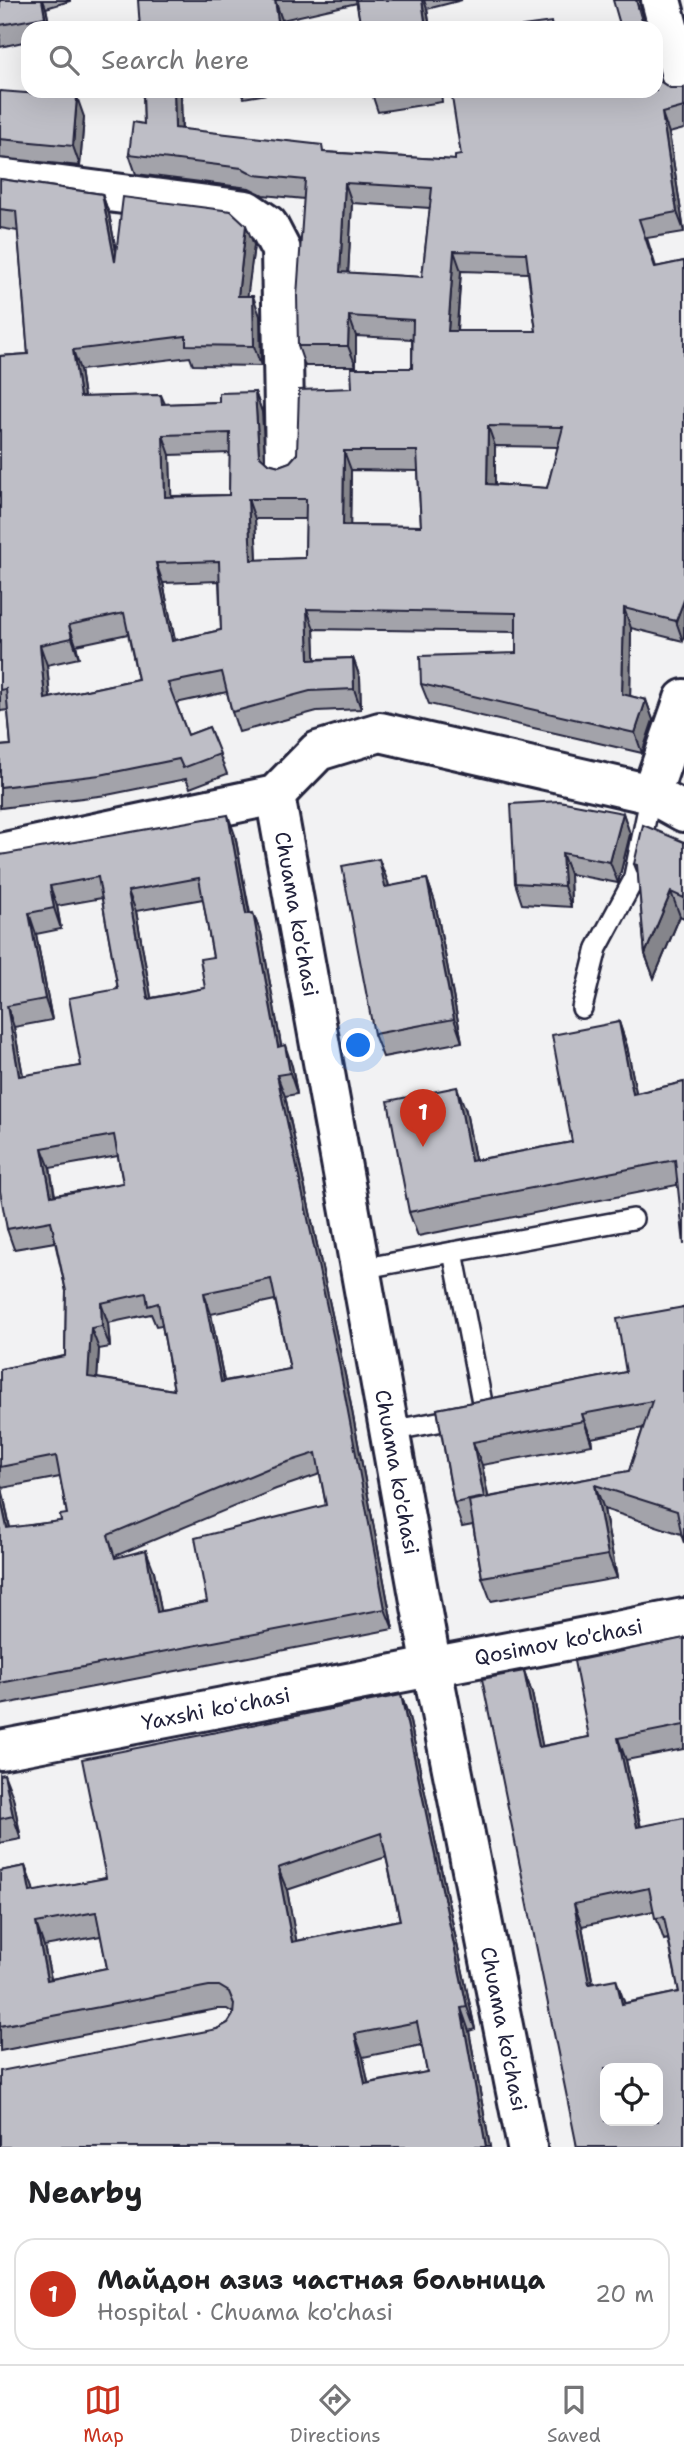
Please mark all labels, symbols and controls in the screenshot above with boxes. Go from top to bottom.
search box [21,21,663,98]
icon: search [45,41,83,79]
text: Search here [101,42,250,77]
street label: Chuama ko'chasi [268,829,325,999]
your location [341,1028,375,1062]
pin: 1 [400,1089,446,1147]
street label: Chuama ko'chasi [368,1387,425,1557]
street label: Qosimov ko'chasi [472,1612,645,1672]
street label: Yaxshi koʻchasi [139,1681,293,1737]
street label: Chuama ko'chasi [474,1944,534,2114]
map controls [600,2063,663,2126]
button: locate [600,2063,663,2126]
text: Nearby [28,2172,143,2213]
text: Майдон азиз частная больница [97,2262,545,2297]
text: 1 [48,2279,58,2309]
text: 20 m [595,2279,654,2309]
text: Hospital · Chuama ko'chasi [97,2297,393,2327]
tab: Map [83,2381,124,2448]
tab: Directions [290,2381,381,2448]
tab: Saved [547,2381,601,2448]

